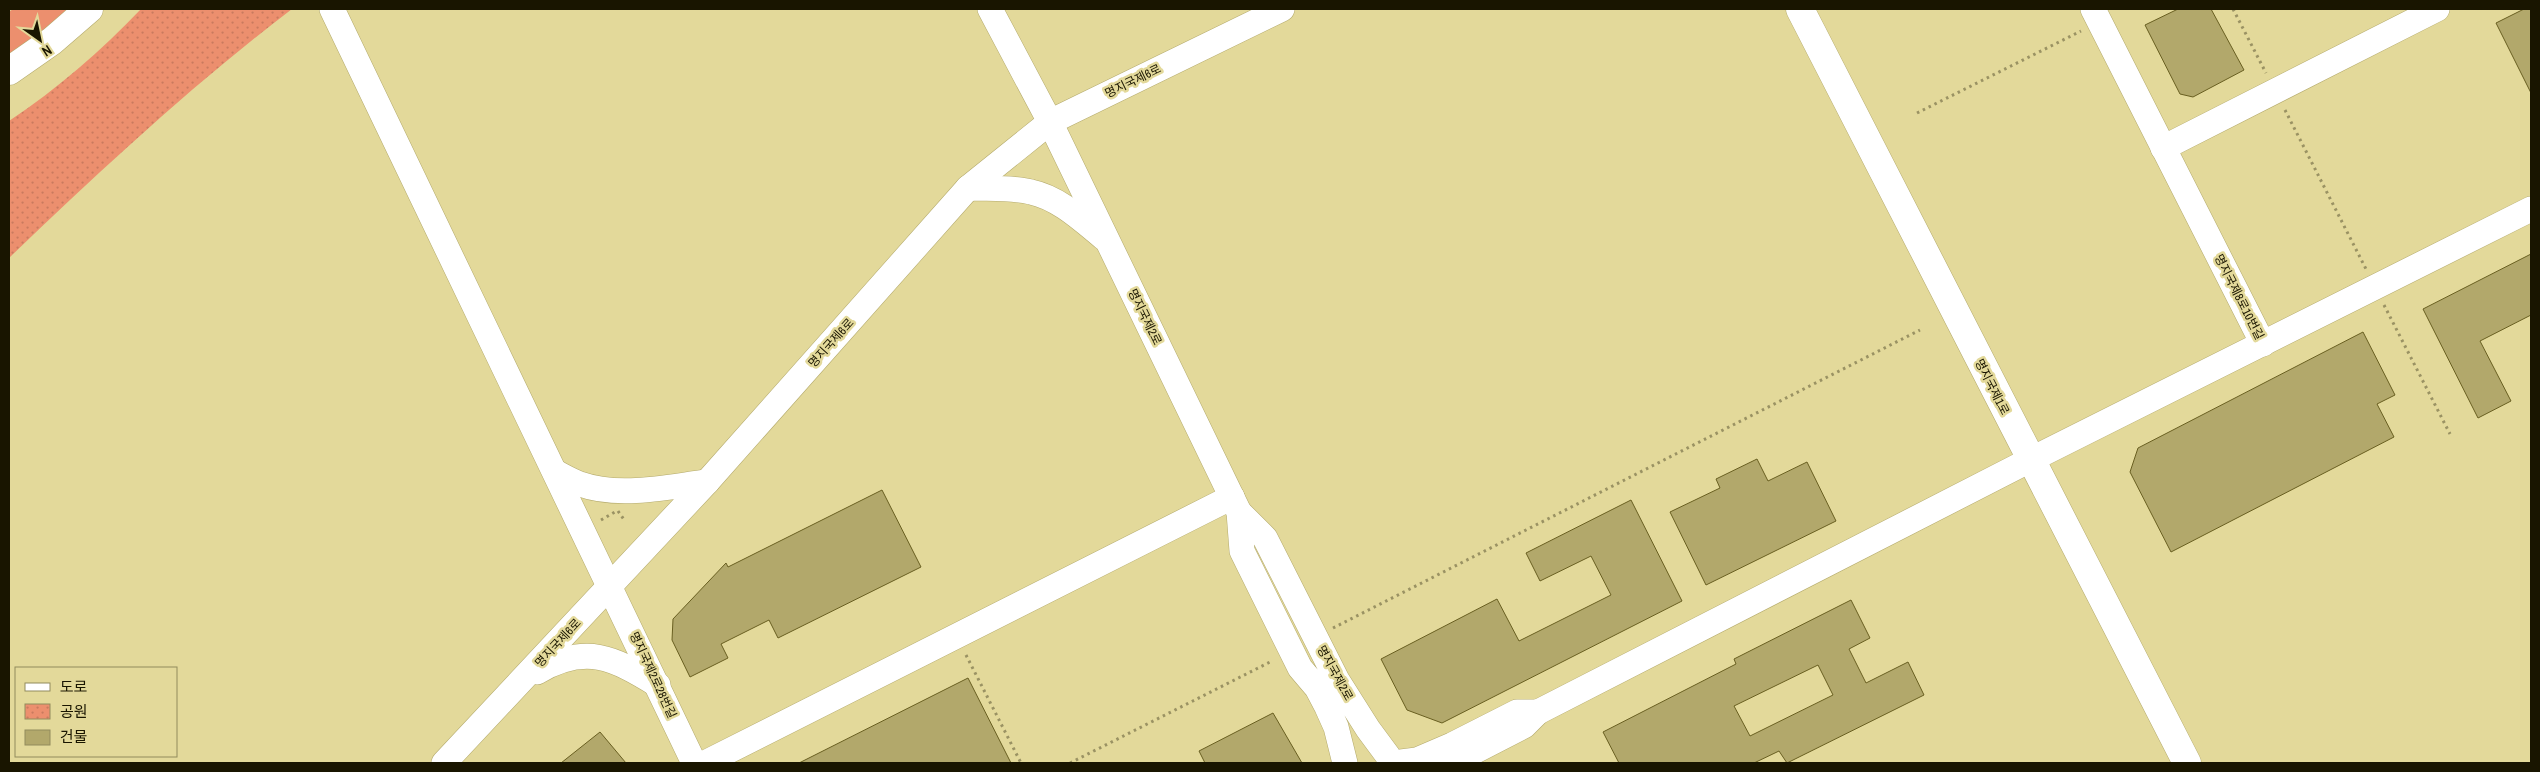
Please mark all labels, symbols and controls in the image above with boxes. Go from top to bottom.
north arrow [15,15,65,65]
text: N [39,41,55,61]
street label: 명지국제6로 [1102,61,1164,101]
street label: 명지국제8로10번길 [2211,252,2267,342]
street label: 명지국제2로 [1125,286,1165,348]
street label: 명지국제6로 [805,315,857,371]
street label: 명지국제1로 [1971,356,2013,418]
street label: 명지국제6로 [531,615,585,671]
street label: 명지국제2로28번길 [626,629,680,721]
street label: 명지국제2로 [1313,643,1357,703]
legend [15,667,178,757]
text: 도로 [60,676,88,697]
text: 공원 [60,701,88,722]
text: 건물 [60,726,88,747]

